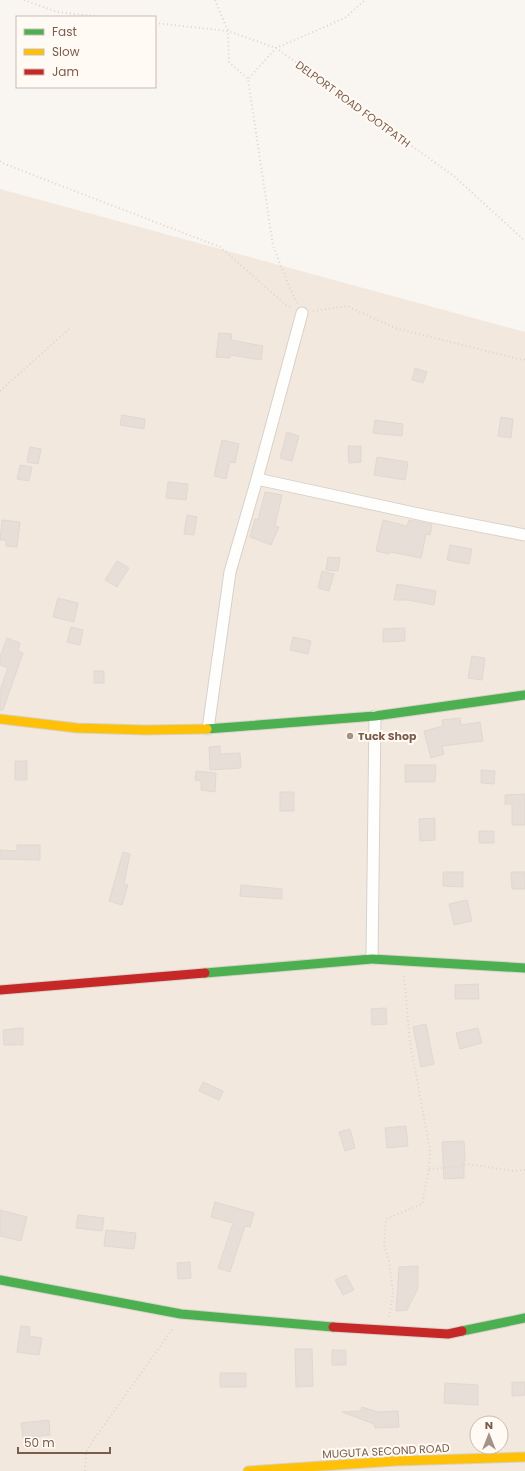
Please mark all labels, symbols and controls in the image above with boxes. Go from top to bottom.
legend [16,16,156,88]
text: Fast [52,23,77,40]
text: Slow [52,43,80,60]
street label: DELPORT ROAD FOOTPATH [292,57,414,151]
text: Jam [52,63,79,80]
place label: Tuck Shop [358,728,417,744]
marker: Tuck Shop [345,731,355,741]
north arrow [469,1415,509,1455]
text: N [485,1417,493,1433]
scale bar [18,1429,110,1455]
text: 50 m [24,1434,55,1451]
street label: MUGUTA SECOND ROAD [322,1440,450,1462]

